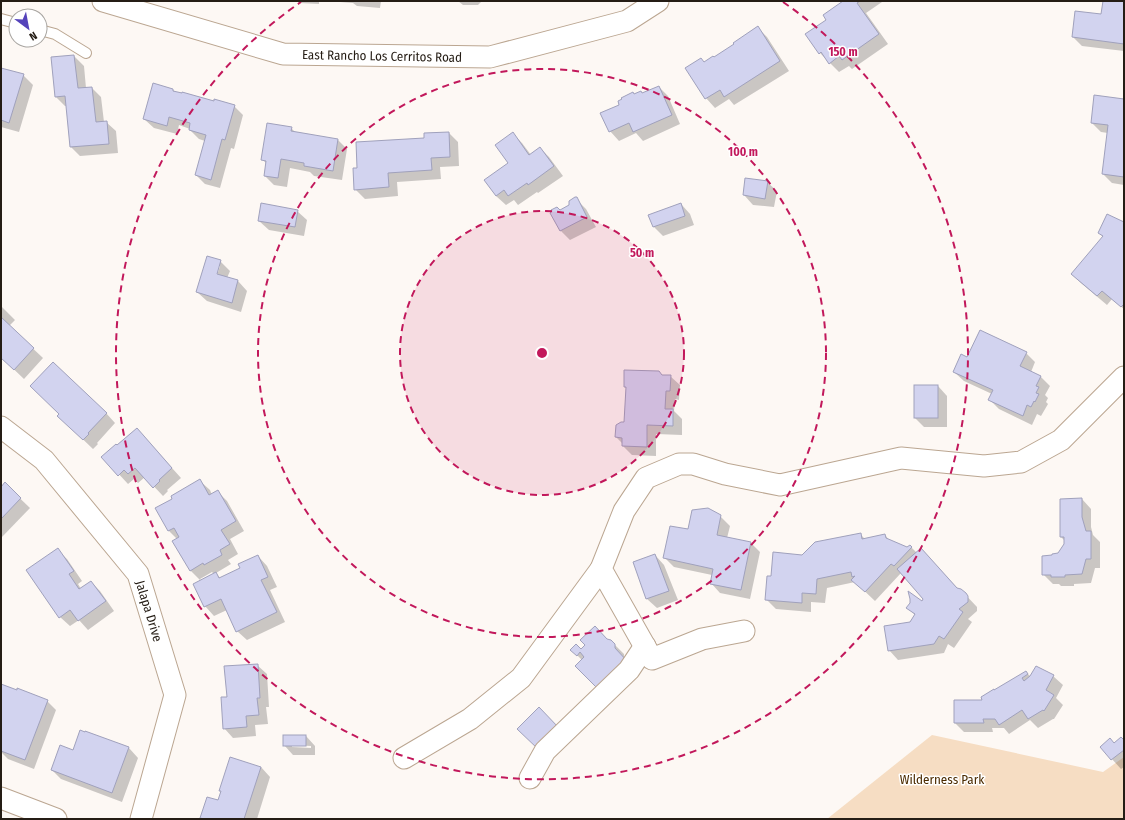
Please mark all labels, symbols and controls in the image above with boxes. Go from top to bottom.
north arrow [8,8,48,48]
text: N [27,29,39,43]
text: 150 m [828,45,858,59]
street label: East Rancho Los Cerritos Road [302,47,462,65]
text: 100 m [728,145,758,159]
text: 50 m [630,246,654,260]
centre of rings [535,346,549,360]
street label: Jalapa Drive [133,579,165,643]
park label: Wilderness Park [900,772,985,787]

